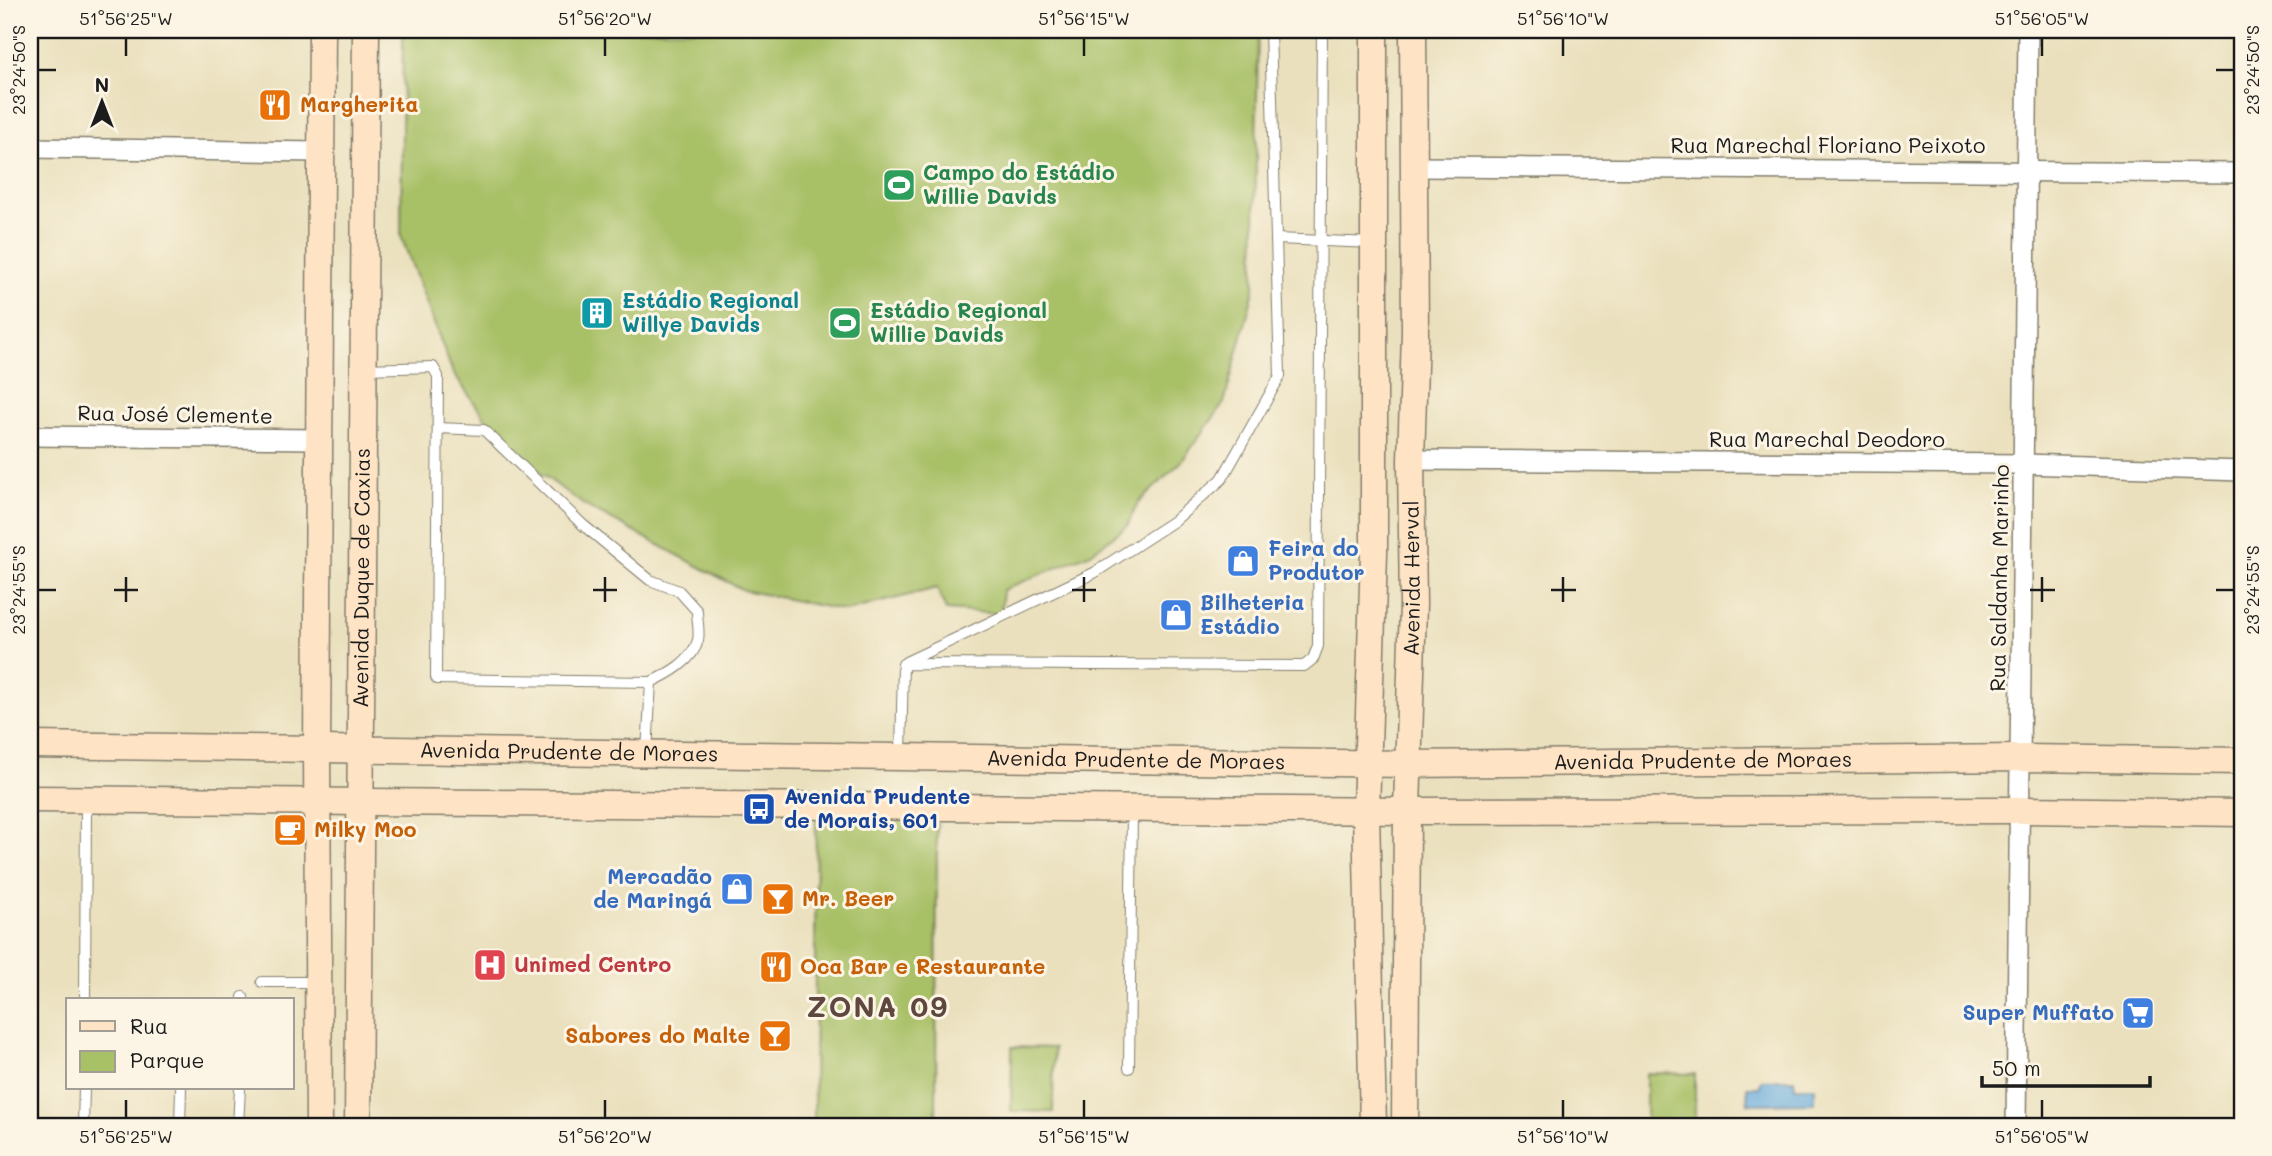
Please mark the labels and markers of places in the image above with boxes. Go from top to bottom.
restaurant icon: Margherita [256,86,294,124]
place label: Margherita [300,90,418,117]
place label: Campo do Estádio Willie Davids [923,158,1115,209]
sports icon: Campo do Estádio Willie Davids [880,166,918,204]
place label: Estádio Regional Willye Davids [622,286,799,338]
building icon: Estádio Regional Willye Davids [578,294,616,332]
place label: Estádio Regional Willie Davids [870,296,1047,347]
sports icon: Estádio Regional Willie Davids [826,304,864,342]
place label: Feira do Produtor [1268,534,1364,585]
shop icon: Feira do Produtor [1224,542,1262,580]
place label: Bilheteria Estádio [1200,588,1305,639]
shop icon: Bilheteria Estádio [1157,596,1195,634]
place label: Avenida Prudente de Morais, 601 [784,782,970,833]
bus stop icon: Avenida Prudente de Morais, 601 [740,790,778,828]
cafe icon: Milky Moo [271,811,309,849]
place label: Milky Moo [314,815,417,843]
place label: Mercadão de Maringá [593,862,712,913]
shop icon: Mercadão de Maringá [718,870,756,908]
bar icon: Mr. Beer [759,880,797,918]
place label: Mr. Beer [802,884,894,911]
hospital icon: Unimed Centro [471,946,509,984]
restaurant icon: Oca Bar e Restaurante [757,948,795,986]
place label: Unimed Centro [514,950,671,977]
place label: Oca Bar e Restaurante [800,952,1045,979]
supermarket icon: Super Muffato [2119,994,2157,1032]
place label: Super Muffato [1963,998,2114,1025]
bar icon: Sabores do Malte [756,1017,794,1055]
place label: Sabores do Malte [565,1021,750,1048]

